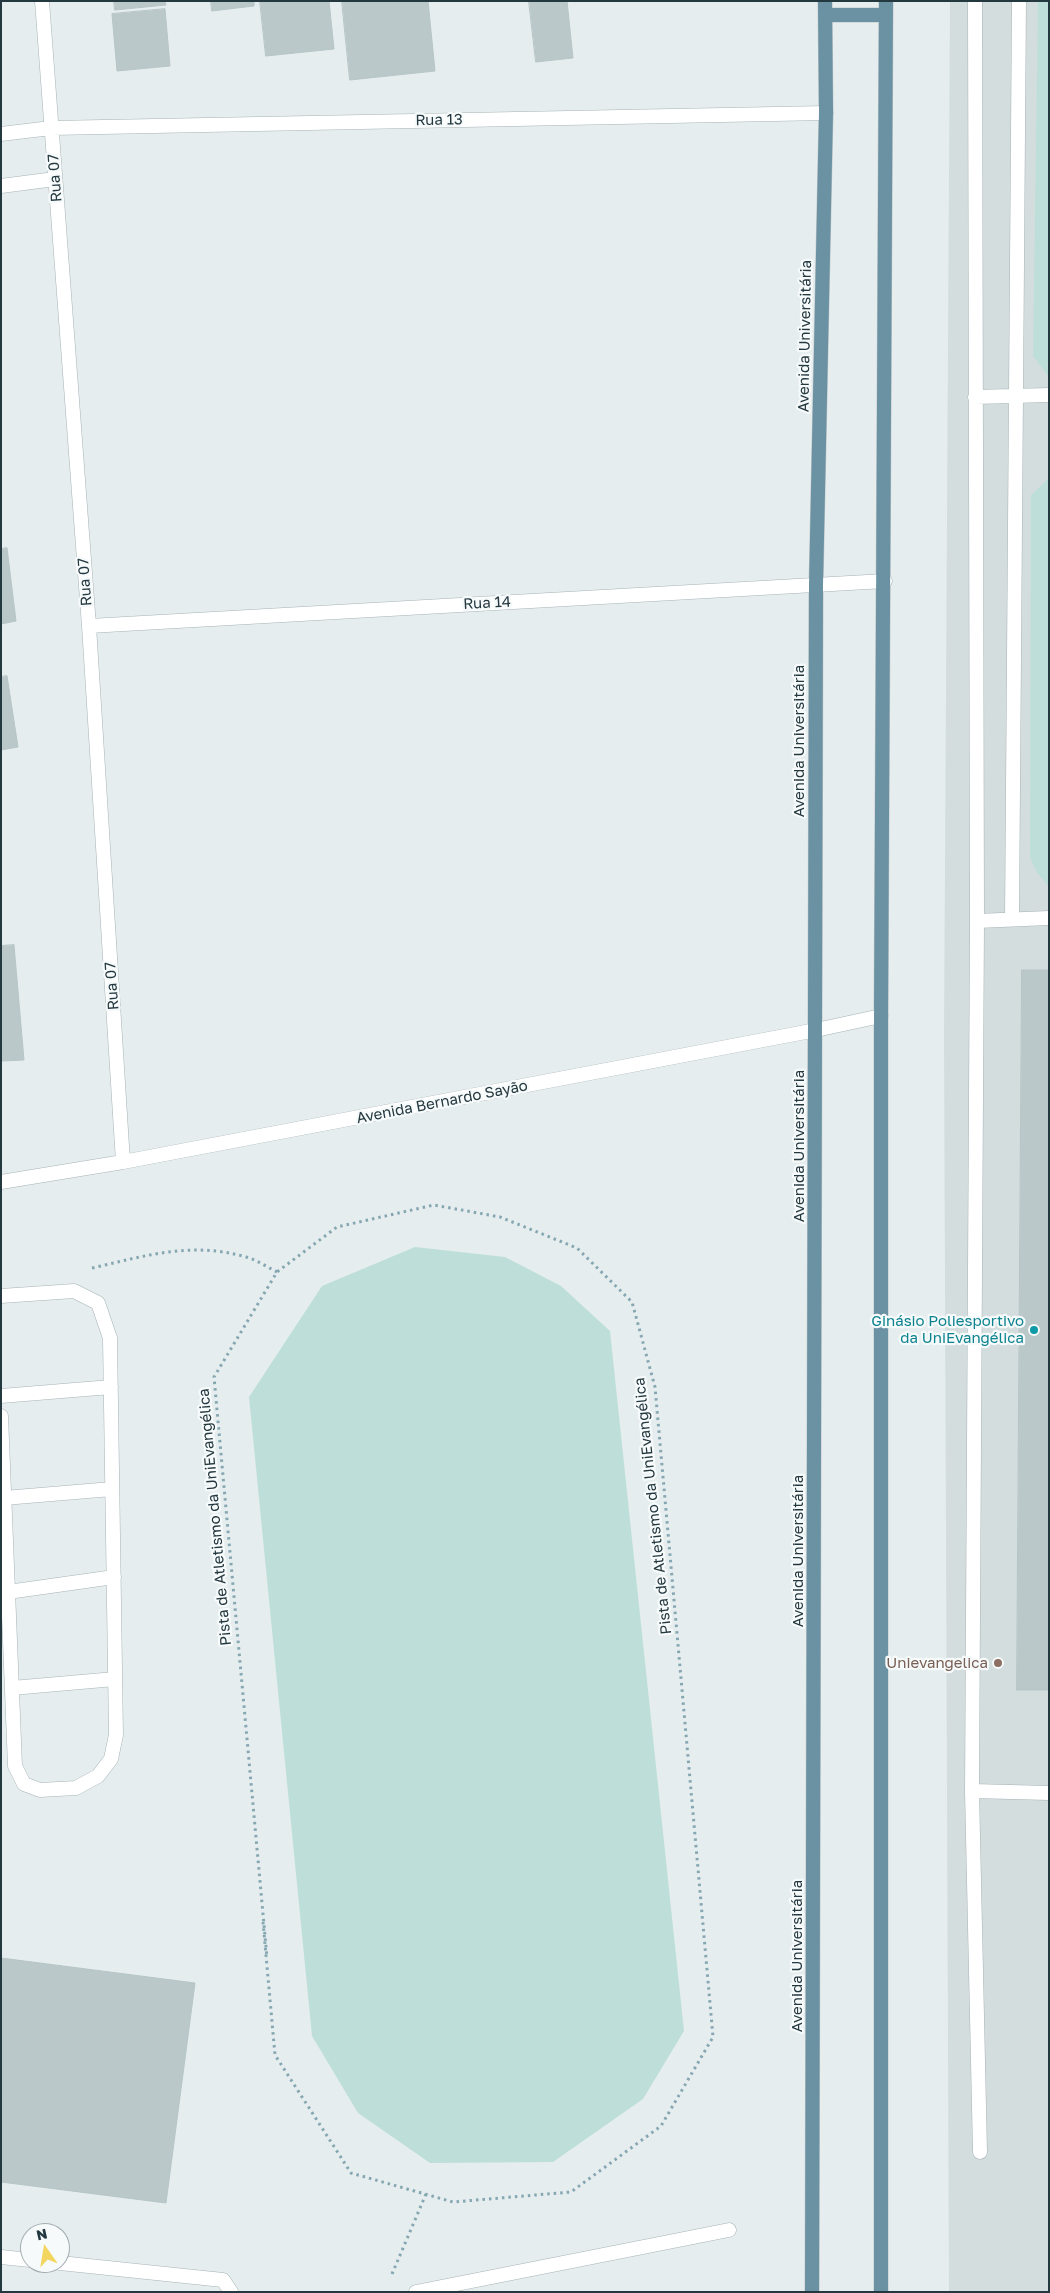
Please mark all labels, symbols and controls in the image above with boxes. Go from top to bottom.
street label: Rua 13 [415,111,463,129]
street label: Rua 07 [44,153,66,203]
street label: Avenida Universitária [795,260,815,412]
street label: Rua 07 [74,557,96,607]
street label: Rua 14 [463,593,511,613]
street label: Avenida Universitária [790,665,808,817]
street label: Rua 07 [101,961,123,1011]
street label: Avenida Universitária [790,1070,808,1222]
street label: Avenida Bernardo Sayão [355,1077,529,1127]
place label: Ginásio Poliesportivo da UniEvangélica [871,1312,1024,1347]
marker: Ginásio Poliesportivo da UniEvangélica [1028,1324,1040,1336]
street label: Pista de Atletismo da UniEvangélica [631,1377,675,1635]
street label: Pista de Atletismo da UniEvangélica [195,1388,235,1646]
street label: Avenida Universitária [789,1475,807,1627]
place label: Unievangelica [886,1654,988,1672]
marker: Unievangelica [992,1657,1004,1669]
street label: Avenida Universitária [788,1880,806,2032]
north arrow [20,2223,70,2273]
text: N [35,2224,49,2243]

